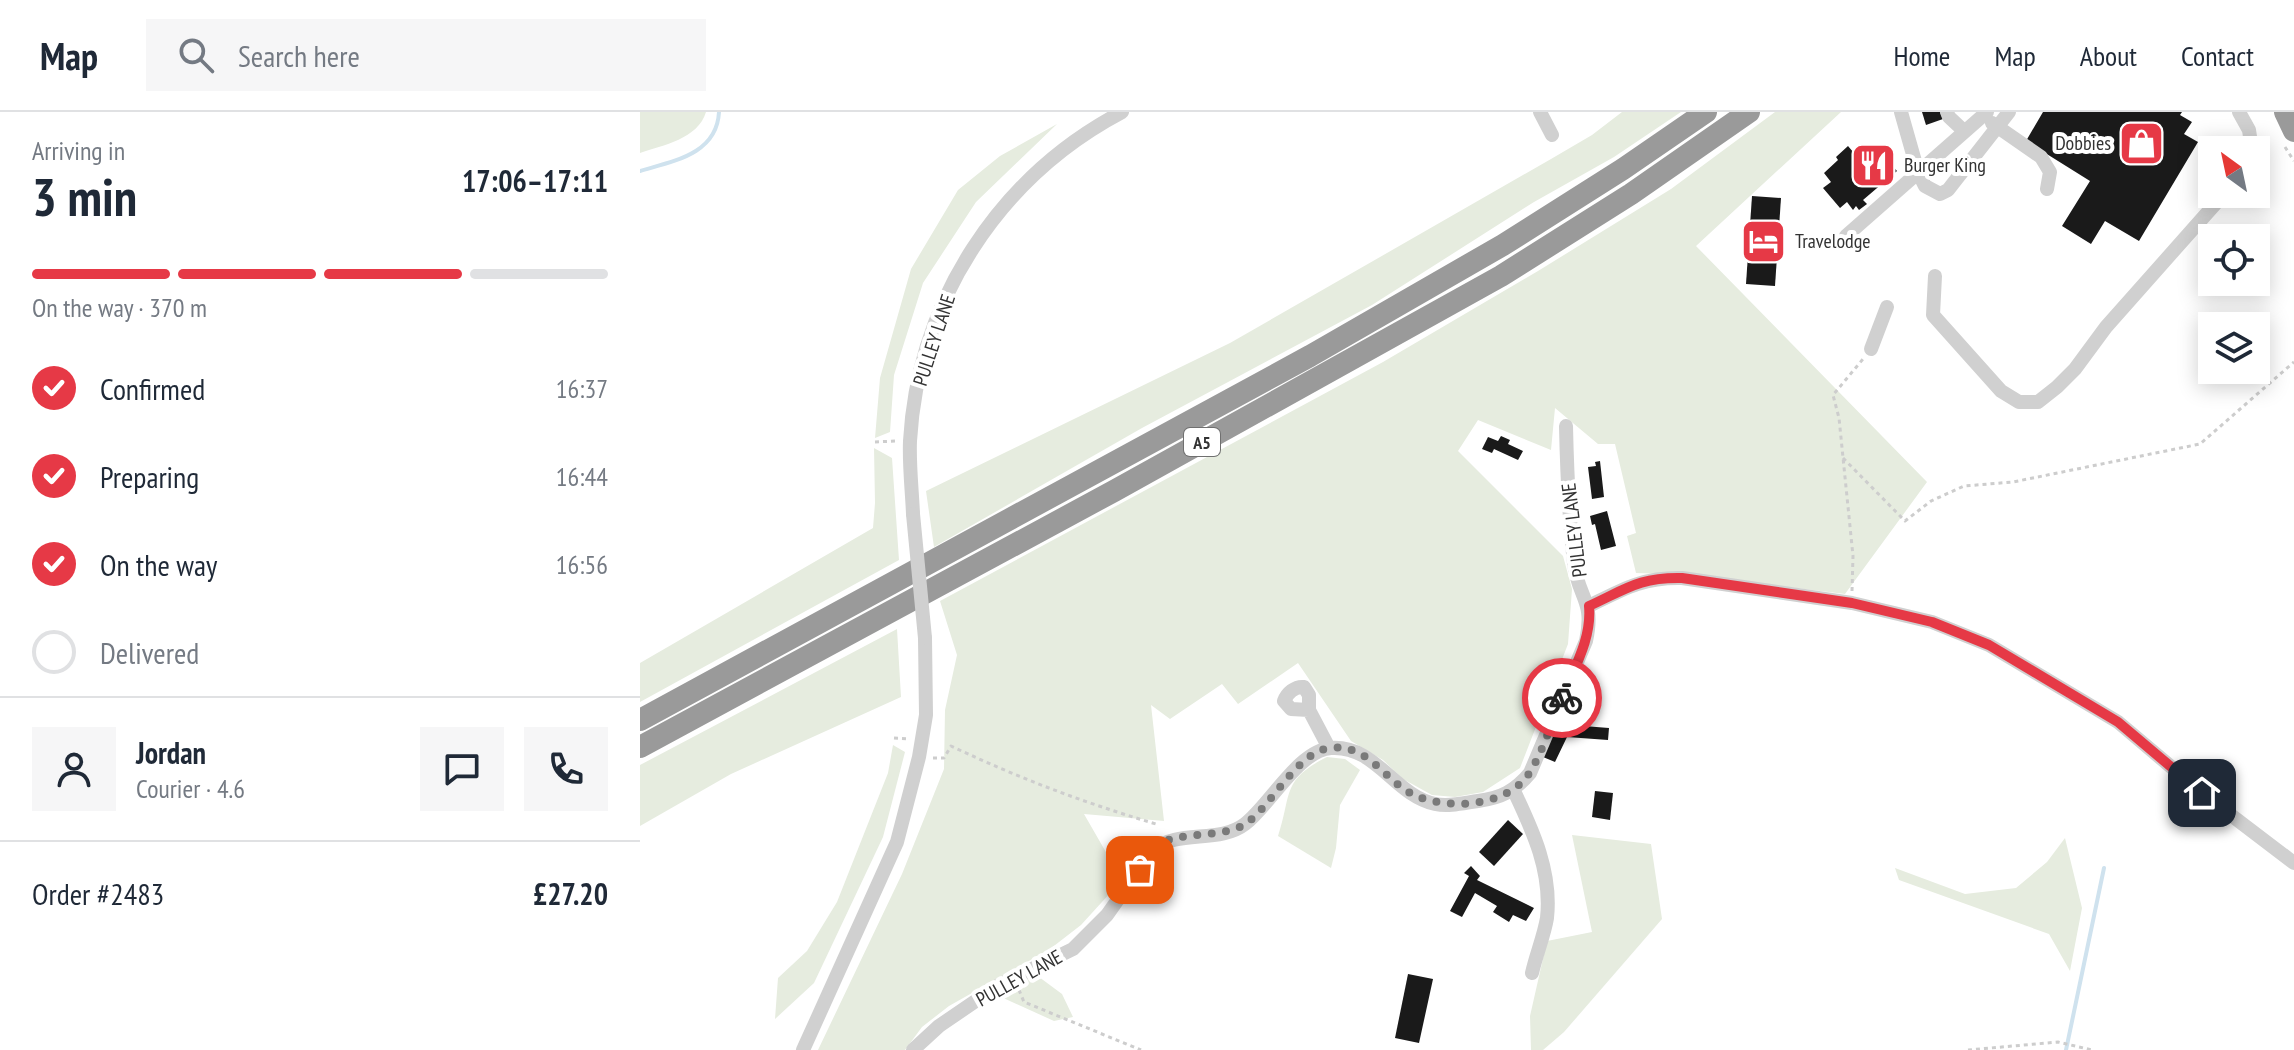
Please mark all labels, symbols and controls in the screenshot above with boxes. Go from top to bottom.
search box [146,19,706,91]
text: Map [40,31,98,80]
icon: search [174,33,218,77]
text: Search here [238,36,360,75]
text: Home [1894,37,1950,74]
text: Map [1994,37,2036,74]
text: About [2080,37,2137,74]
text: Contact [2181,37,2254,74]
shop icon: Dobbies [2118,119,2166,167]
place label: Dobbies [2055,130,2111,156]
text: Arriving in [32,134,125,167]
north arrow [2198,136,2270,208]
map controls [2198,136,2270,384]
restaurant icon: Burger King [1849,141,1897,189]
place label: Burger King [1904,152,1986,178]
text: 17:06–17:11 [462,161,608,200]
text: 3 min [32,163,137,230]
hotel icon: Travelodge [1740,217,1788,265]
button: locate [2198,224,2270,296]
place label: Travelodge [1795,228,1871,254]
text: On the way · 370 m [32,291,207,324]
street label: PULLEY LANE [907,291,961,389]
button: layers [2198,312,2270,384]
icon: check [32,366,76,410]
text: Confirmed [100,369,205,408]
text: 16:37 [556,372,608,405]
road number: A5 [1184,428,1220,456]
icon: check [32,454,76,498]
text: Preparing [100,457,199,496]
text: 16:44 [556,460,608,493]
street label: PULLEY LANE [1555,481,1593,579]
icon: check [32,542,76,586]
text: On the way [100,545,217,584]
text: 16:56 [556,548,608,581]
text: Delivered [100,633,199,672]
courier [1522,658,1602,738]
icon: bike [1540,676,1584,720]
button: person [32,727,116,811]
button: chat [420,727,504,811]
button: phone [524,727,608,811]
text: Jordan [136,733,206,772]
pin [2168,759,2236,827]
icon: home [2180,771,2224,815]
text: Courier · 4.6 [136,772,245,805]
pin [1106,836,1174,904]
icon: bag [1118,848,1162,892]
text: Order #2483 [32,874,164,913]
text: £27.20 [533,874,608,913]
street label: PULLEY LANE [971,944,1067,1012]

